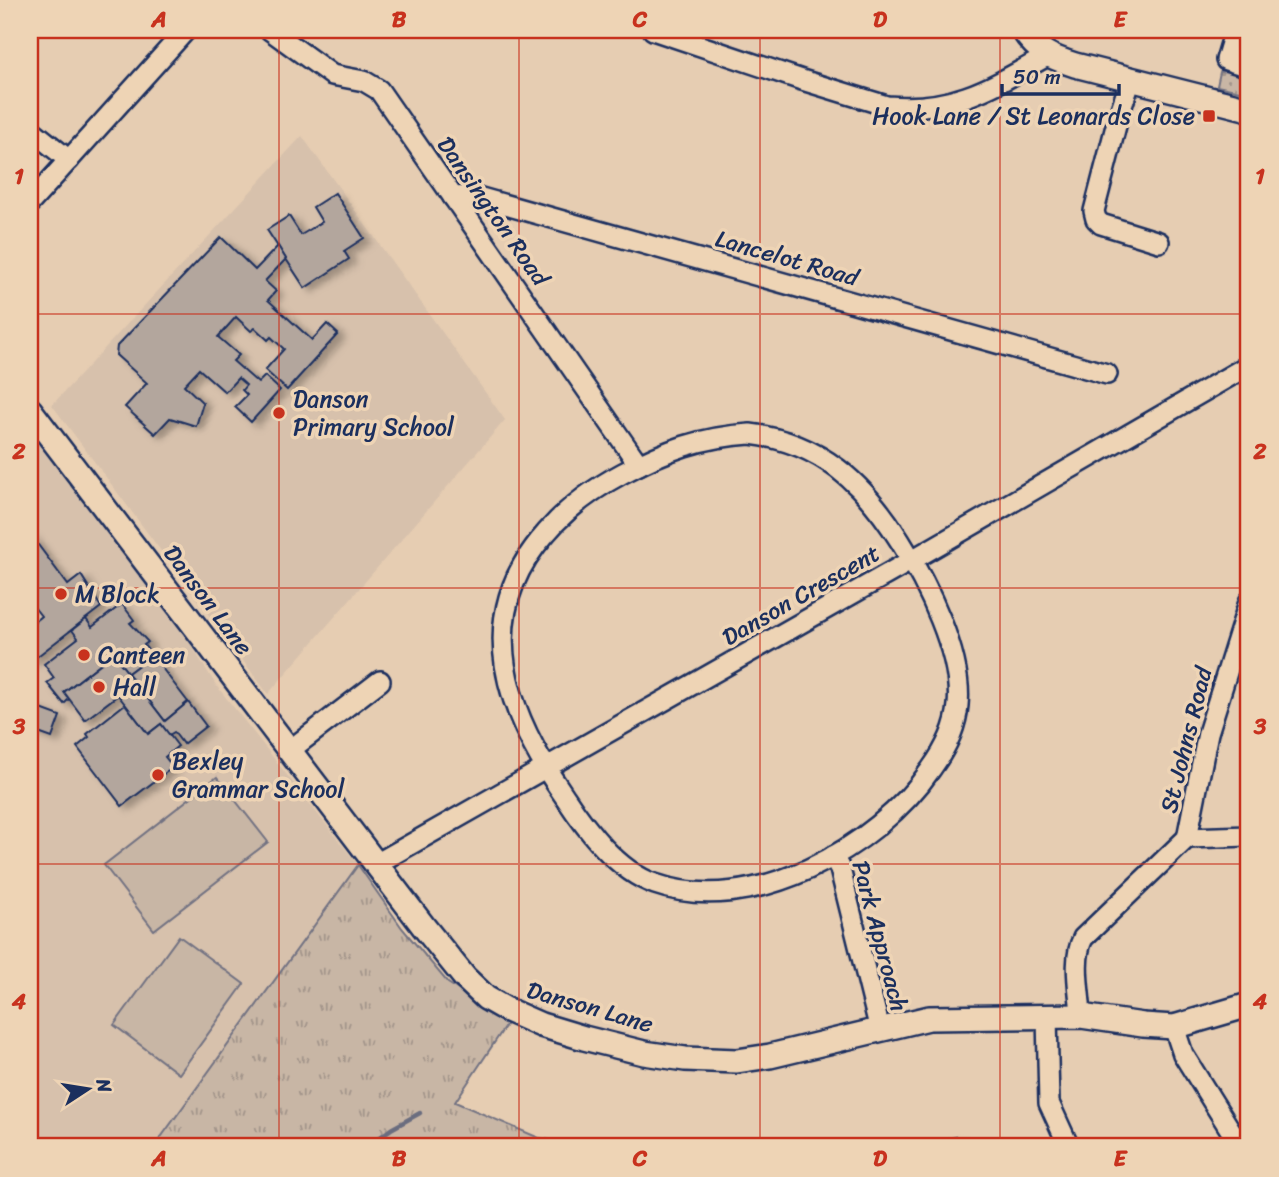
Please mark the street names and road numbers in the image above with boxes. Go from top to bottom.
street label: Dansington Road [426,127,562,297]
street label: Lancelot Road [710,218,865,299]
street label: Danson Crescent [714,533,888,657]
street label: Danson Lane [152,535,264,665]
street label: St Johns Road [1148,661,1225,818]
street label: Park Approach [840,856,920,1016]
street label: Danson Lane [522,969,658,1045]

